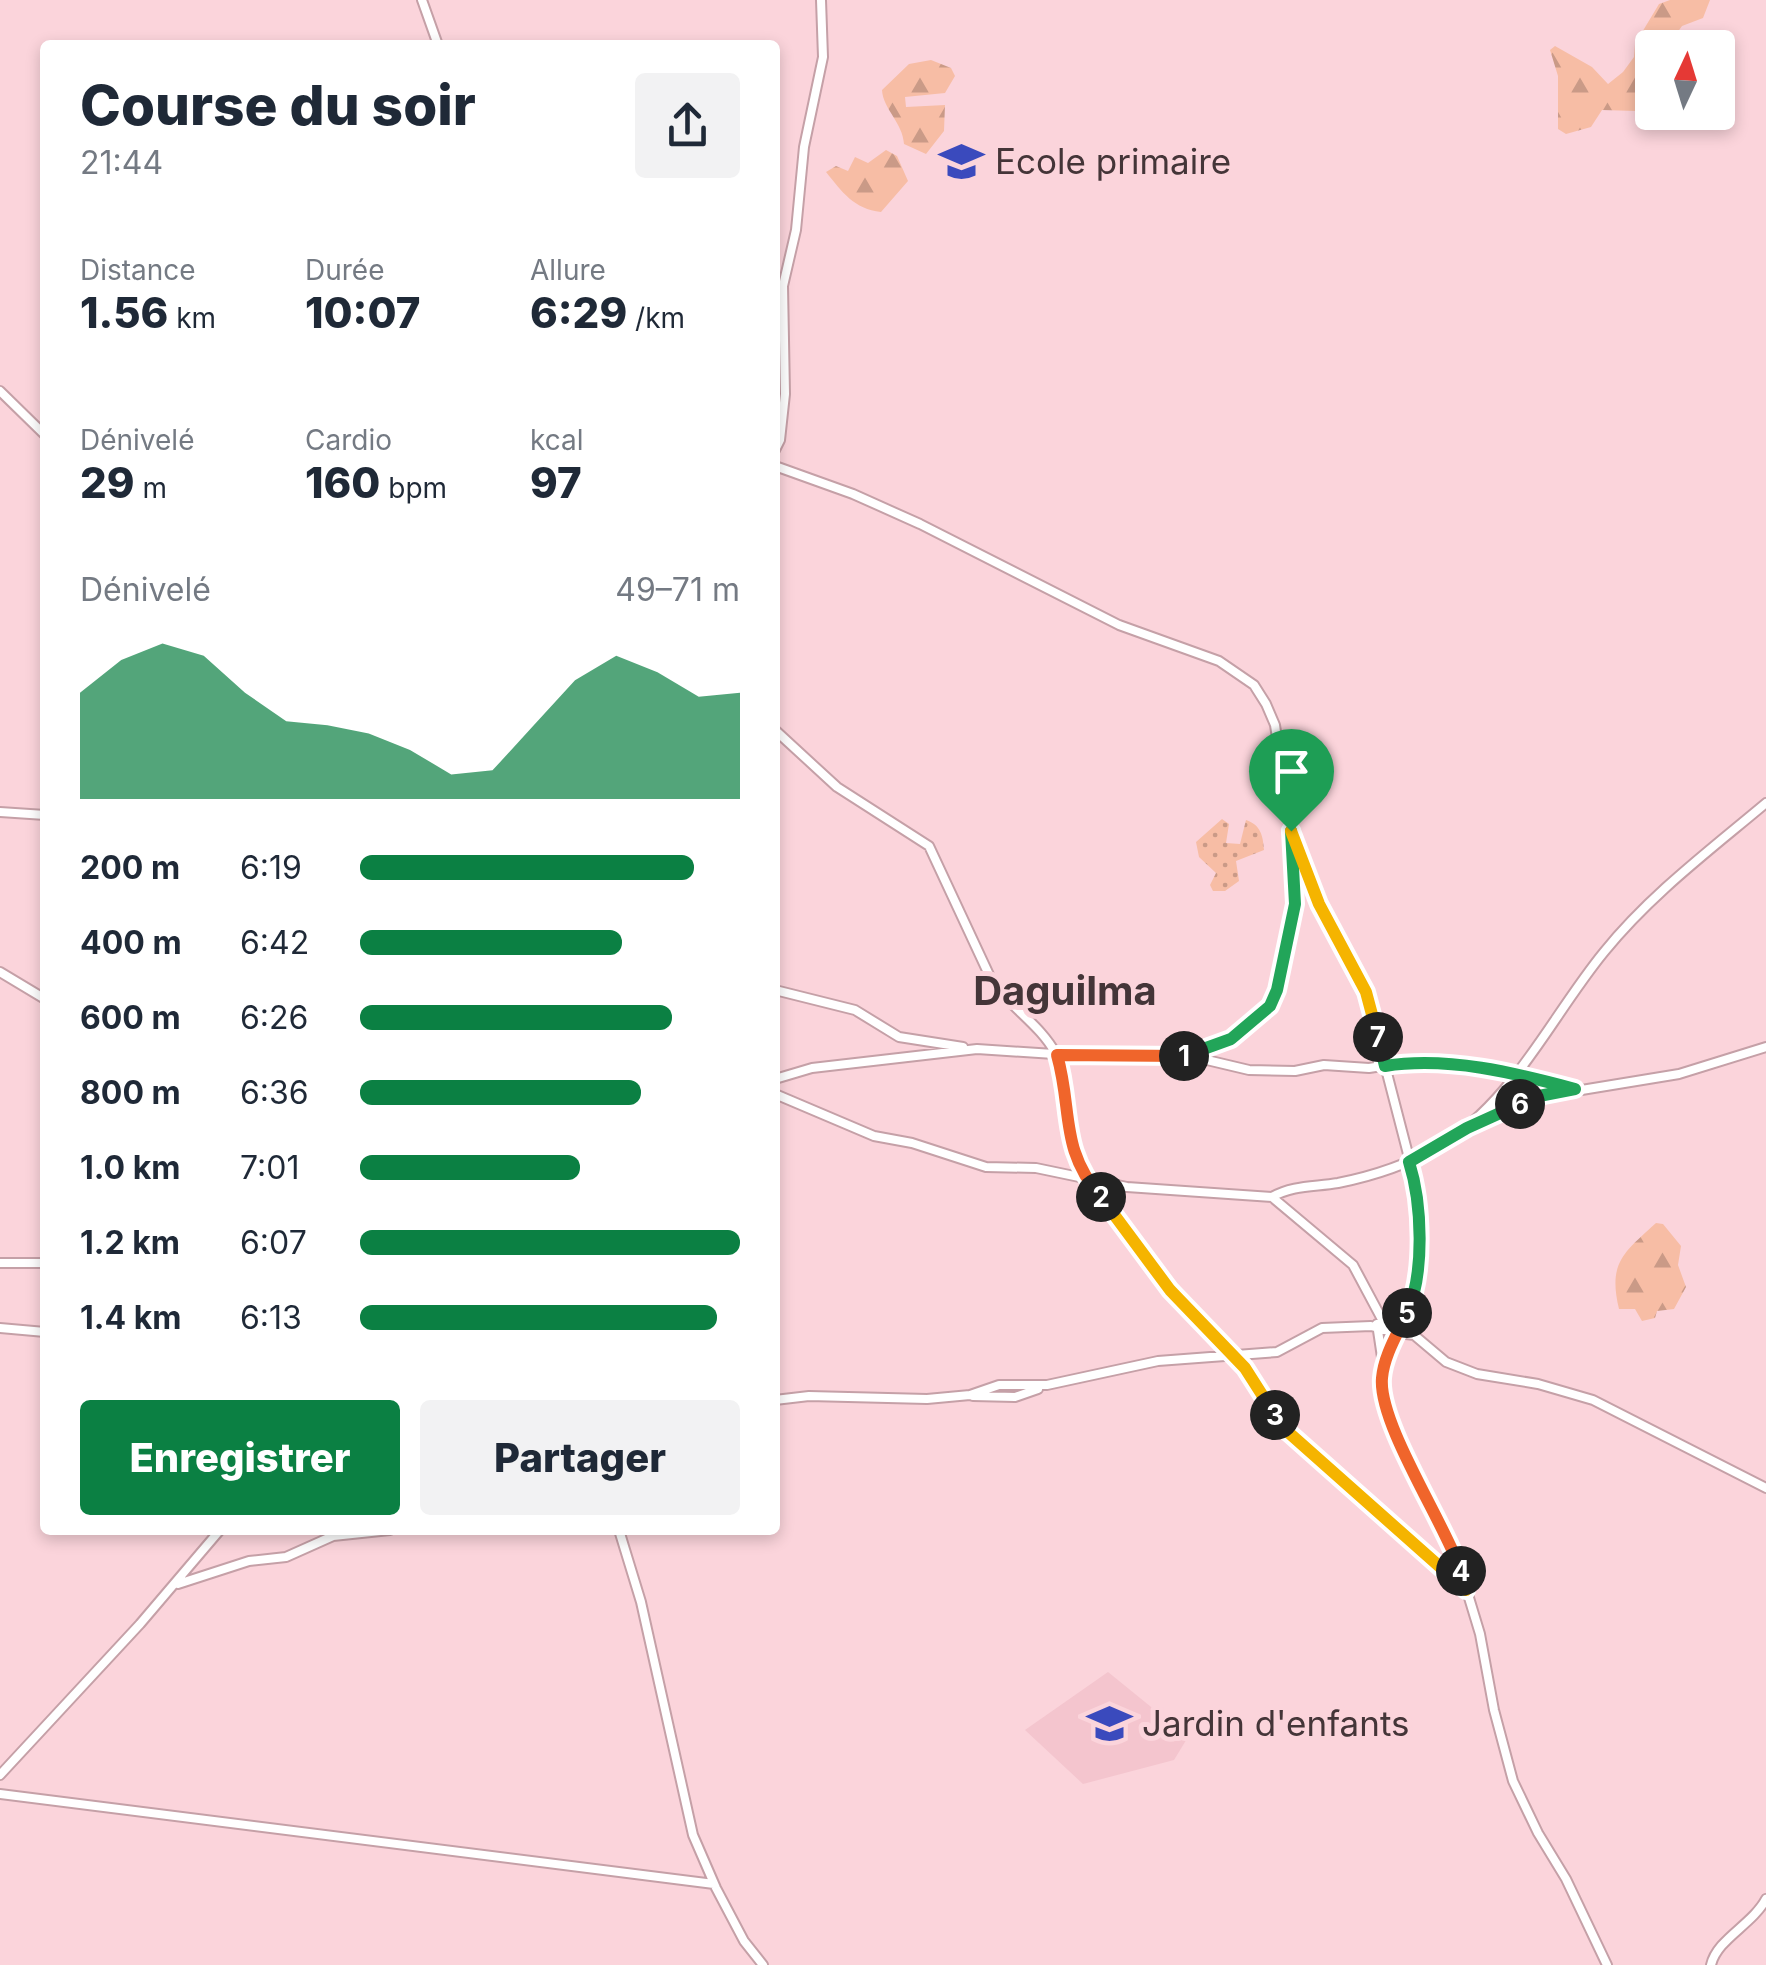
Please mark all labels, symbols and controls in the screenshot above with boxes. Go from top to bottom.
north arrow [1635,30,1735,130]
map controls [1635,30,1735,130]
text: Course du soir [80,72,476,138]
button: share [635,73,740,178]
school or university icon: Ecole primaire [938,137,986,185]
place label: Ecole primaire [995,140,1231,182]
text: 21:44 [80,143,163,182]
text: Distance [80,253,196,287]
text: Durée [305,253,385,287]
text: Allure [530,253,606,287]
text: 1.56 [80,287,168,338]
text: 10:07 [305,287,420,338]
text: 6:29 [530,287,627,338]
text: km [168,301,216,335]
text: /km [627,301,685,335]
text: Dénivelé [80,423,194,457]
text: Cardio [305,423,392,457]
text: kcal [530,423,584,457]
text: 29 [80,457,135,508]
text: 160 [305,457,380,508]
text: 97 [530,457,582,508]
text: m [135,471,167,505]
text: bpm [380,471,447,505]
text: Dénivelé [80,570,211,609]
text: 49–71 m [615,570,740,609]
pin [1249,729,1334,832]
icon: arrive [1264,744,1319,799]
text: 200 m [80,848,180,887]
text: 6:19 [240,848,302,887]
text: 400 m [80,923,182,962]
text: 6:42 [240,923,309,962]
district label: Daguilma [973,966,1157,1015]
text: 600 m [80,998,181,1037]
text: 6:26 [240,998,308,1037]
pin: 7 [1353,1012,1403,1062]
text: 7 [1370,1020,1386,1054]
pin: 1 [1159,1031,1209,1081]
text: 1 [1178,1039,1190,1073]
text: 800 m [80,1073,181,1112]
text: 6:36 [240,1073,309,1112]
pin: 6 [1495,1079,1545,1129]
text: 6 [1511,1087,1529,1121]
text: 1.0 km [80,1148,180,1187]
text: 7:01 [240,1148,299,1187]
pin: 2 [1076,1172,1126,1222]
text: 2 [1092,1180,1110,1214]
text: 1.2 km [80,1223,180,1262]
text: 6:07 [240,1223,307,1262]
pin: 5 [1382,1288,1432,1338]
text: 5 [1398,1296,1416,1330]
text: 1.4 km [80,1298,181,1337]
text: 6:13 [240,1298,302,1337]
pin: 3 [1250,1390,1300,1440]
text: 3 [1266,1398,1284,1432]
button: Enregistrer [80,1400,400,1515]
button: Partager [420,1400,740,1515]
pin: 4 [1436,1546,1486,1596]
text: 4 [1452,1554,1470,1588]
school or university icon: Jardin d'enfants [1085,1699,1133,1747]
place label: Jardin d'enfants [1142,1702,1409,1744]

